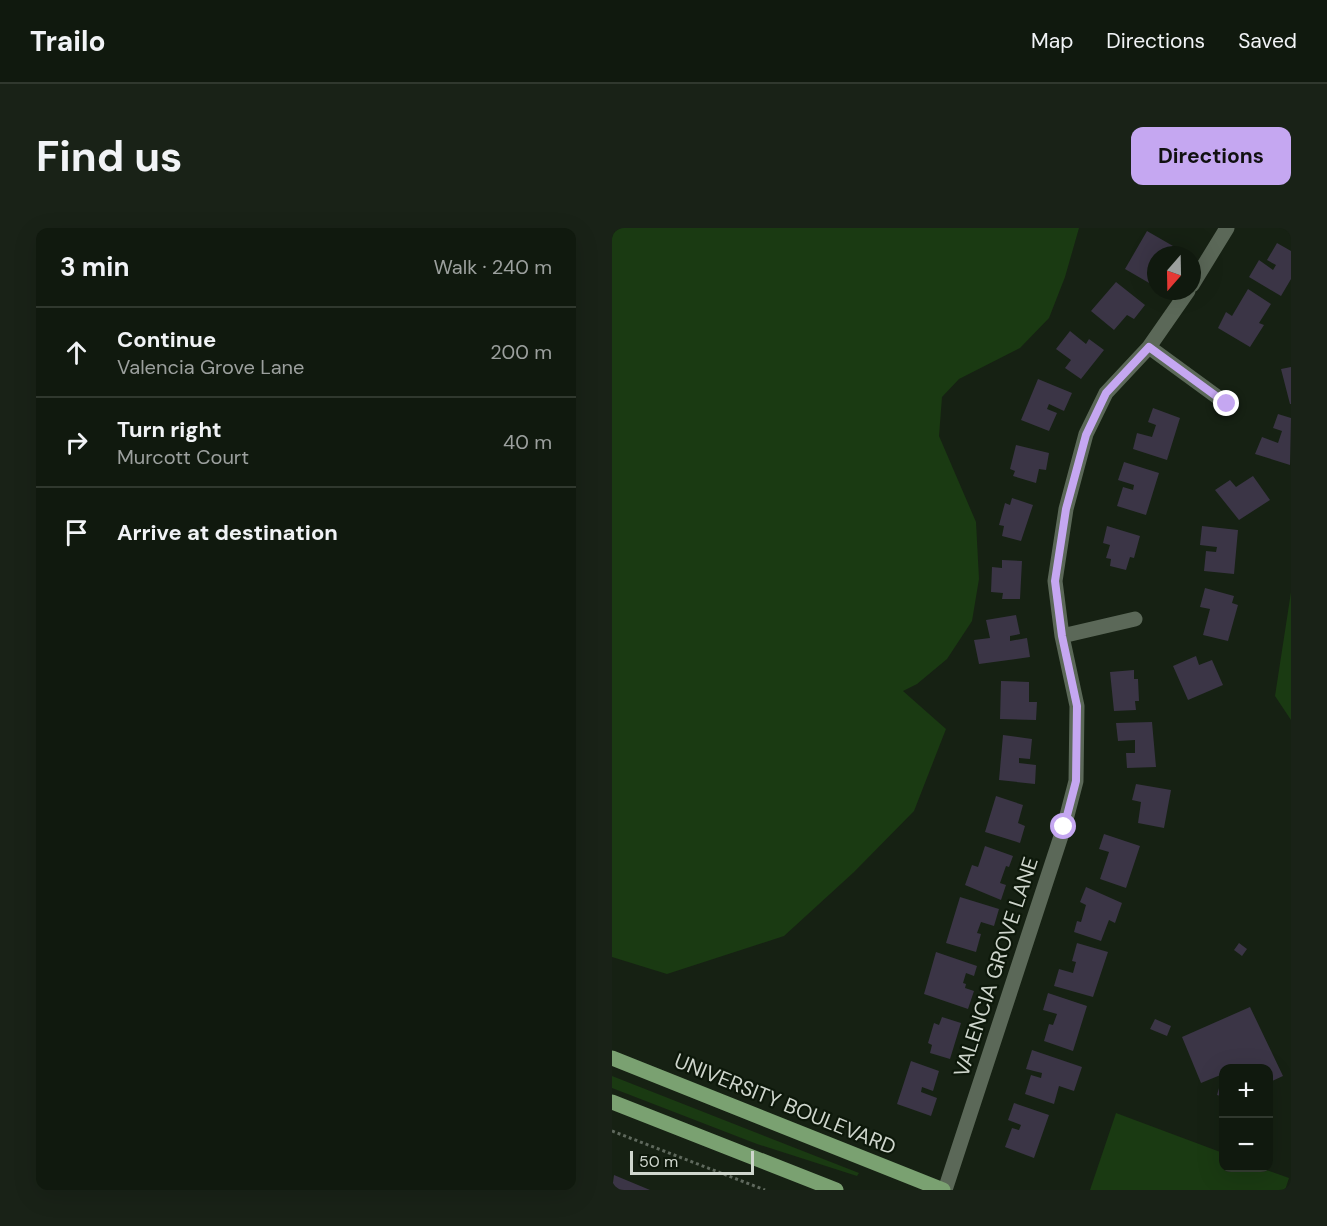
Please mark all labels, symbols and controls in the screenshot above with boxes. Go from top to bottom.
text: Trailo [30,23,106,60]
text: Map [1031,27,1073,55]
text: Directions [1106,27,1205,55]
text: Saved [1238,27,1297,55]
button: Directions [1131,127,1291,185]
text: Find us [36,129,182,184]
north arrow [1147,246,1201,300]
text: 3 min [60,250,129,284]
text: Walk · 240 m [433,254,552,280]
text: Continue [117,325,216,354]
icon: ahead [60,336,93,369]
text: 200 m [490,339,552,365]
text: Valencia Grove Lane [117,354,304,380]
route end [1213,390,1239,416]
text: Turn right [117,415,222,444]
icon: right [60,426,93,459]
text: 40 m [503,429,552,455]
text: Murcott Court [117,444,249,470]
icon: arrive [60,516,93,549]
text: Arrive at destination [117,518,338,547]
route start [1050,813,1076,839]
street label: VALENCIA GROVE LANE [947,853,1045,1081]
street label: UNIVERSITY BOULEVARD [670,1047,900,1161]
map controls [1219,1064,1273,1172]
button: + [1219,1064,1273,1118]
button: − [1219,1118,1273,1172]
scale bar [630,1148,754,1176]
text: 50 m [639,1151,678,1172]

